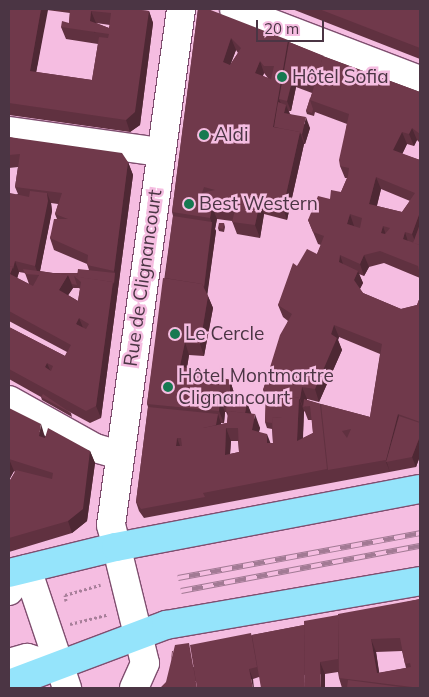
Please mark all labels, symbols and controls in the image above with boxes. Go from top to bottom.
scale bar [259,10,326,42]
text: 20 m [264,19,299,38]
place label: Hôtel Sofia [292,66,389,88]
marker: Hôtel Sofia [276,71,288,83]
place label: Aldi [214,124,248,146]
marker: Aldi [198,129,210,141]
street label: Rue de Clignancourt [119,188,167,368]
place label: Best Western [199,193,318,215]
marker: Best Western [183,198,195,210]
place label: Le Cercle [185,323,264,345]
marker: Le Cercle [169,328,181,340]
place label: Hôtel Montmartre Clignancourt [178,365,334,409]
marker: Hôtel Montmartre Clignancourt [162,381,174,393]

